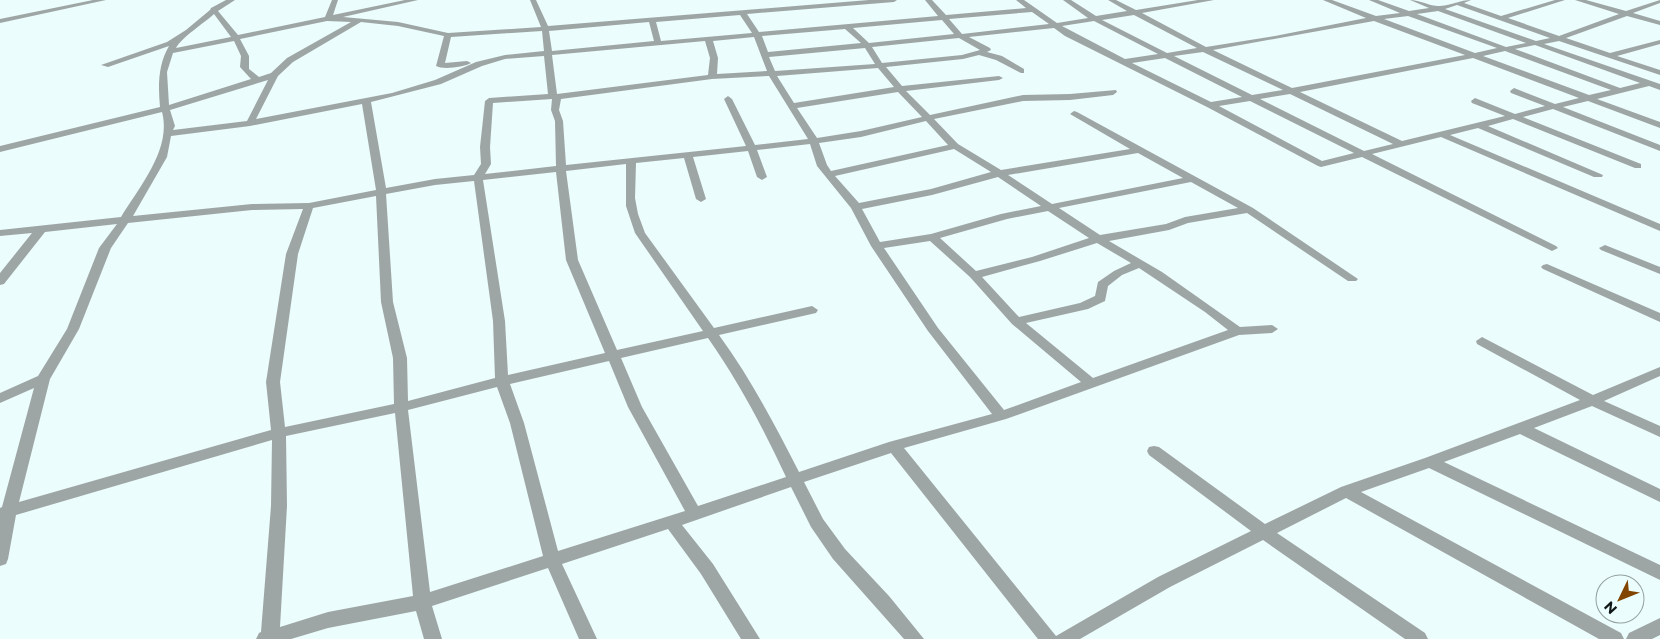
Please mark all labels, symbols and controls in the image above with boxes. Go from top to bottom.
north arrow [1595,574,1645,624]
text: N [1600,598,1621,618]

